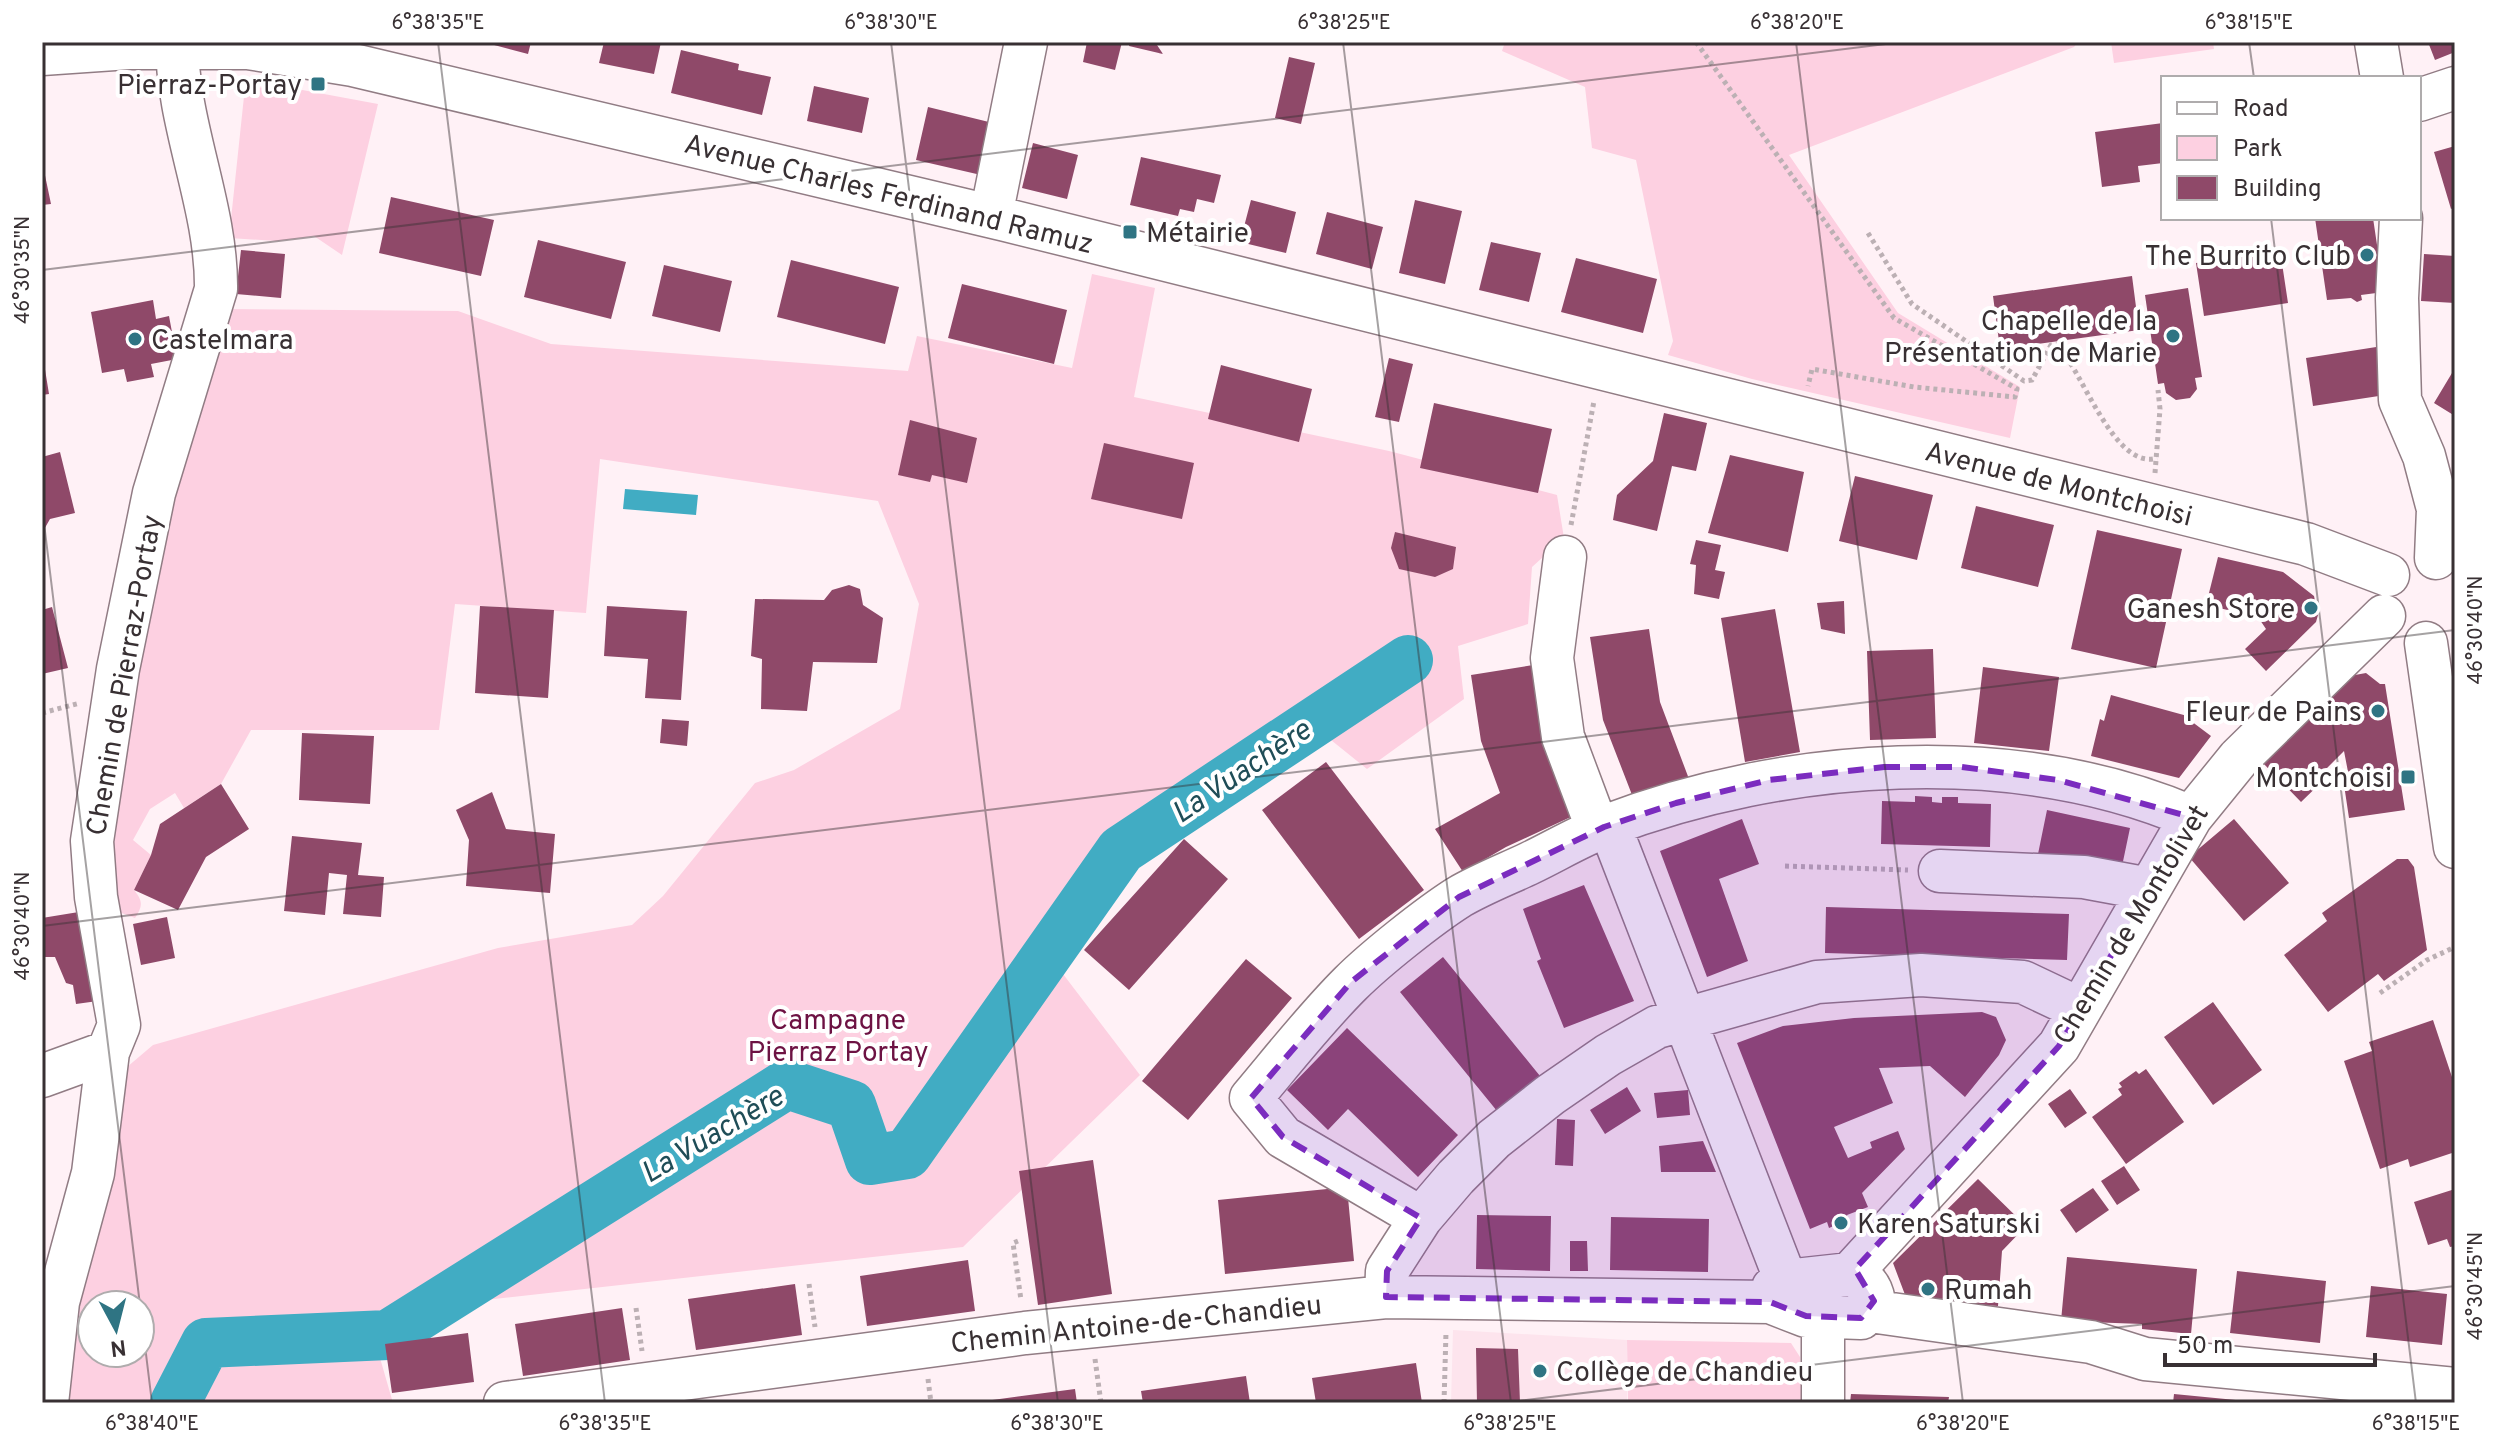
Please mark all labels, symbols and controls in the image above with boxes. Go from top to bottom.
text: 6°38'35"E [391,11,485,37]
text: 6°38'30"E [844,11,938,37]
text: 6°38'25"E [1297,11,1391,37]
text: 6°38'20"E [1750,11,1844,37]
text: 6°38'15"E [2205,11,2293,37]
place label: Pierraz-Portay [117,69,302,105]
marker: Pierraz-Portay [309,75,327,93]
legend [2161,76,2421,220]
text: Road [2233,95,2289,125]
street label: Avenue Charles Ferdinand Ramuz [680,128,1097,264]
text: Park [2233,135,2283,165]
text: Building [2233,175,2322,205]
text: 46°30'35"N [11,216,37,324]
place label: Métairie [1146,217,1249,253]
marker: Métairie [1121,223,1139,241]
place label: The Burrito Club [2144,240,2351,276]
marker: The Burrito Club [2358,246,2376,264]
place label: Chapelle de la Présentation de Marie [1884,305,2157,373]
place label: Castelmara [151,324,293,360]
marker: Chapelle de la Présentation de Marie [2164,327,2182,345]
marker: Castelmara [126,330,144,348]
street label: Avenue de Montchoisi [1921,435,2196,537]
street label: Chemin de Pierraz-Portay [80,512,172,839]
text: 46°30'40"N [2464,576,2490,684]
place label: Ganesh Store [2127,593,2295,629]
marker: Ganesh Store [2302,599,2320,617]
place label: Fleur de Pains [2185,696,2362,732]
marker: Fleur de Pains [2369,702,2387,720]
water label: La Vuachère [1166,713,1319,833]
place label: Montchoisi [2255,762,2392,798]
marker: Montchoisi [2399,768,2417,786]
street label: Chemin de Montolivet [2047,799,2218,1052]
text: 46°30'40"N [11,872,37,980]
park label: Campagne Pierraz Portay [748,1004,928,1072]
water label: La Vuachère [635,1079,792,1193]
place label: Karen Saturski [1857,1208,2041,1244]
marker: Karen Saturski [1832,1214,1850,1232]
text: 46°30'45"N [2464,1232,2490,1340]
place label: Rumah [1944,1274,2033,1310]
marker: Rumah [1919,1280,1937,1298]
north arrow [76,1289,156,1369]
street label: Chemin Antoine-de-Chandieu [949,1289,1324,1363]
scale bar [2165,1317,2375,1367]
text: N [109,1332,128,1361]
text: 50 m [2177,1332,2233,1362]
place label: Collège de Chandieu [1556,1356,1813,1392]
marker: Collège de Chandieu [1531,1362,1549,1380]
text: 6°38'40"E [105,1412,199,1438]
text: 6°38'35"E [558,1412,652,1438]
text: 6°38'30"E [1010,1412,1104,1438]
text: 6°38'25"E [1463,1412,1557,1438]
text: 6°38'20"E [1916,1412,2010,1438]
text: 6°38'15"E [2372,1412,2460,1438]

